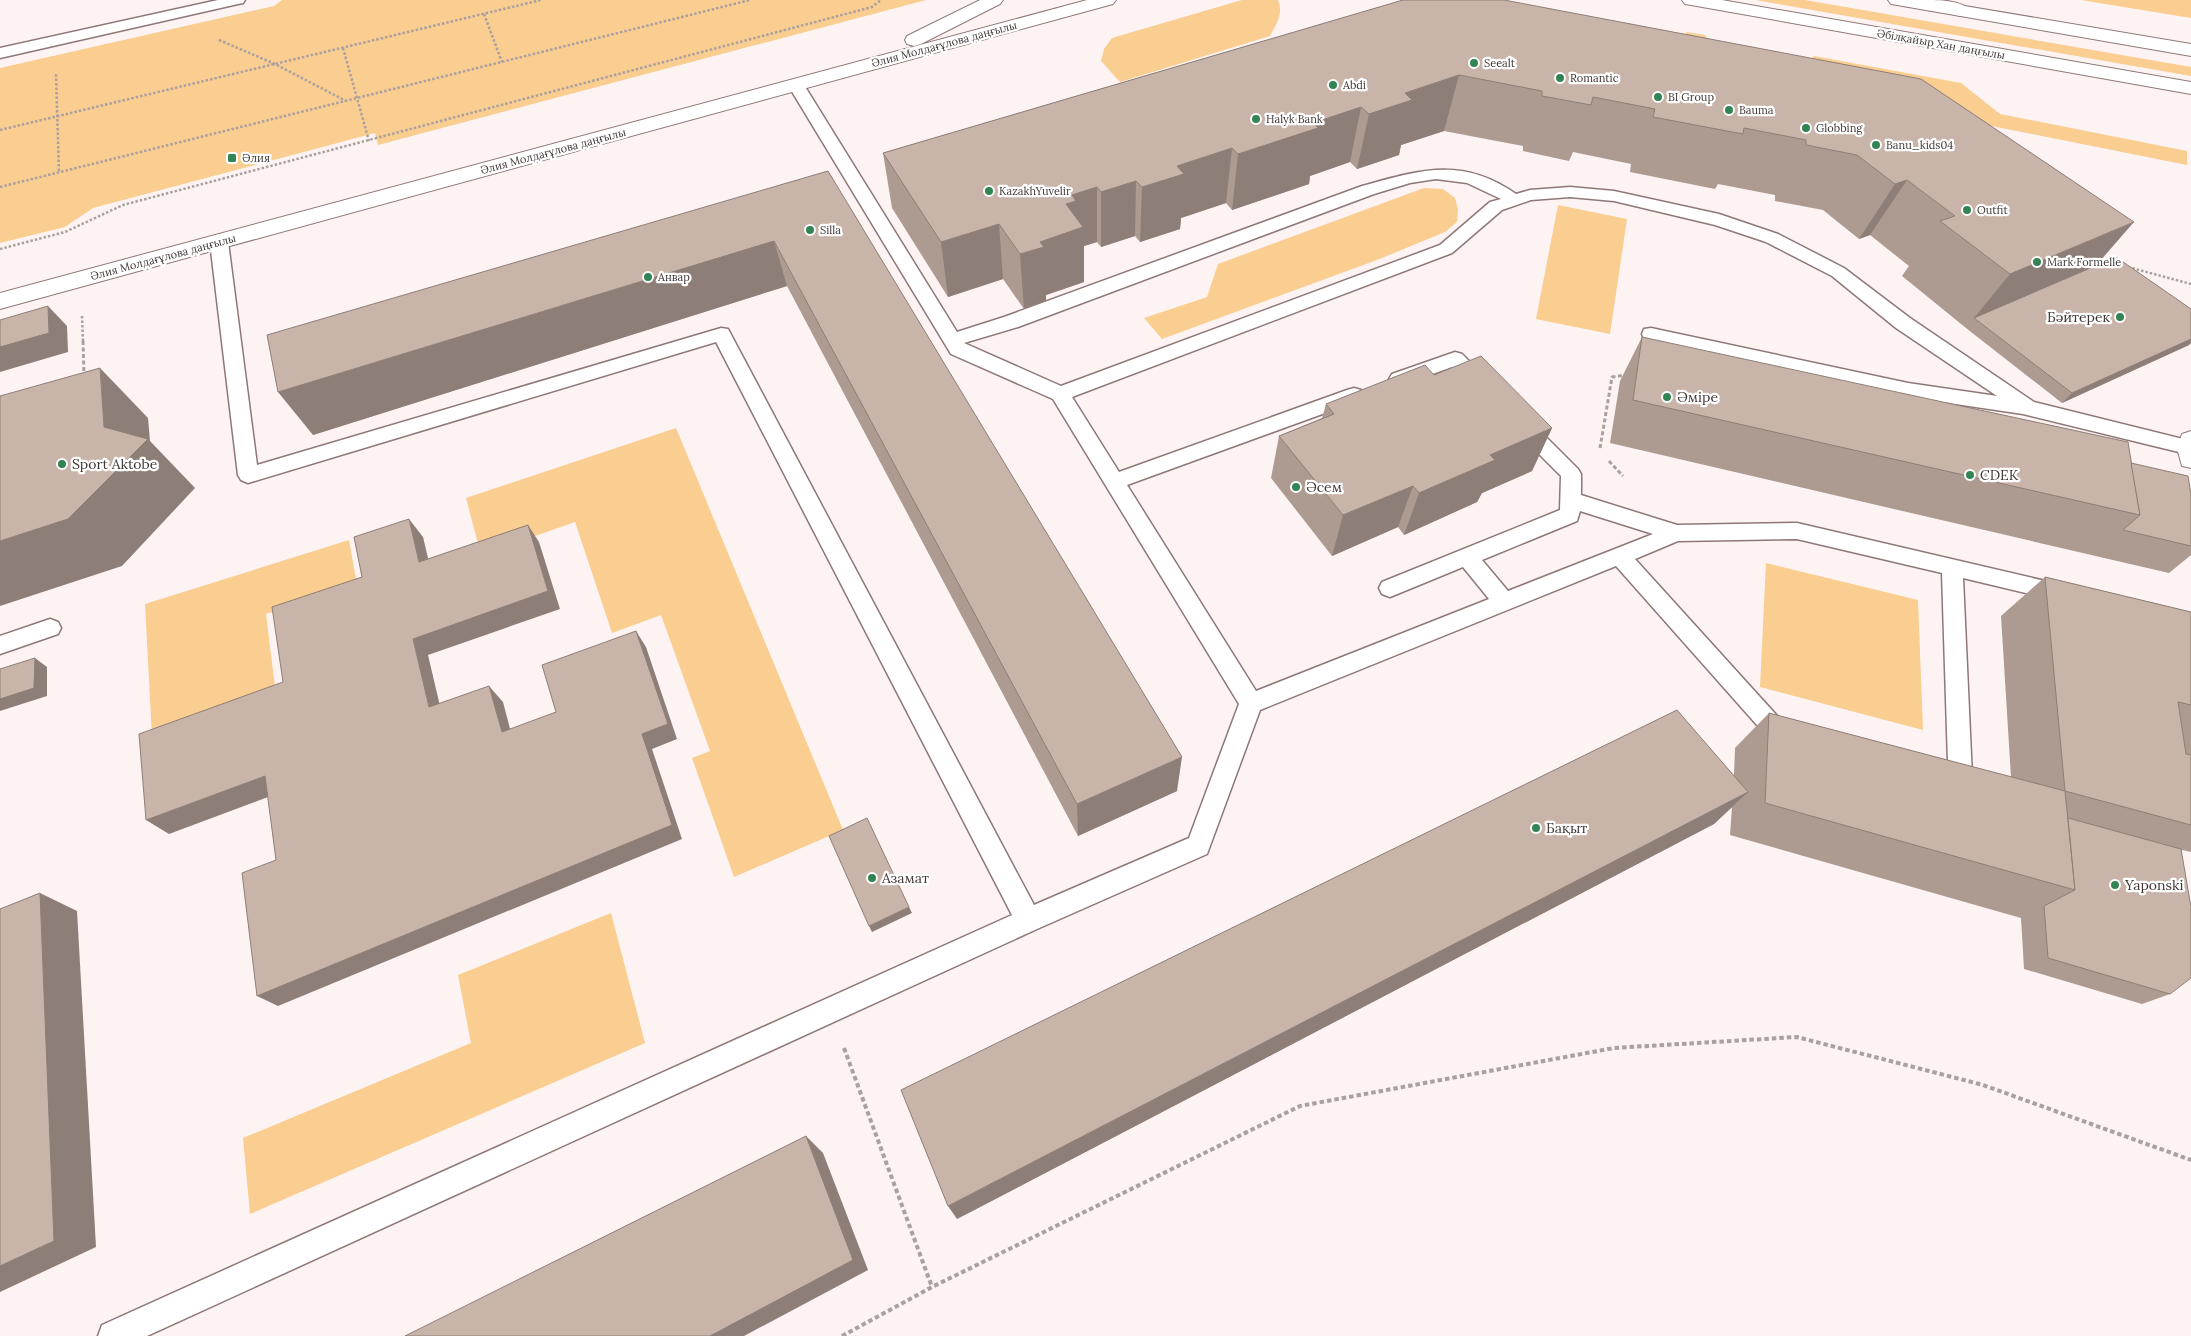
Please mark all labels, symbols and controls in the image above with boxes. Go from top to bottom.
street label: Әлия Молдағұлова даңғылы [870,18,1018,70]
street label: Әбілқайыр Хан даңғылы [1876,26,2006,62]
place label: Seealt [1484,56,1516,70]
marker: Seealt [1468,57,1480,69]
place label: Romantic [1570,71,1619,85]
marker: Romantic [1554,72,1566,84]
place label: Abdi [1342,78,1366,92]
marker: Abdi [1327,79,1339,91]
place label: BI Group [1668,90,1714,104]
marker: BI Group [1652,91,1664,103]
place label: Bauma [1739,103,1774,117]
marker: Bauma [1723,104,1735,116]
place label: Halyk Bank [1266,112,1323,126]
marker: Halyk Bank [1250,113,1262,125]
place label: Globbing [1816,121,1863,135]
marker: Globbing [1800,122,1812,134]
street label: Әлия Молдағұлова даңғылы [479,125,627,177]
place label: Banu_kids04 [1886,138,1953,152]
marker: Banu_kids04 [1870,139,1882,151]
place label: Әлия [242,151,270,165]
marker: Әлия [226,152,238,164]
place label: KazakhYuvelir [999,184,1071,198]
marker: KazakhYuvelir [983,185,995,197]
place label: Outfit [1977,203,2009,217]
marker: Outfit [1961,204,1973,216]
place label: Silla [820,223,841,237]
marker: Silla [804,224,816,236]
street label: Әлия Молдағұлова даңғылы [89,231,237,283]
place label: Mark Formelle [2047,255,2121,269]
marker: Mark Formelle [2031,256,2043,268]
place label: Анвар [657,270,690,284]
marker: Анвар [642,271,654,283]
place label: Бәйтерек [2047,308,2110,326]
marker: Бәйтерек [2114,311,2126,323]
place label: Әміре [1677,388,1718,406]
marker: Әміре [1661,391,1673,403]
place label: Sport Aktobe [72,455,158,473]
marker: Sport Aktobe [56,458,68,470]
place label: CDEK [1980,466,2019,484]
marker: CDEK [1964,469,1976,481]
place label: Әсем [1306,478,1342,496]
marker: Әсем [1290,481,1302,493]
place label: Бақыт [1546,819,1587,837]
marker: Бақыт [1530,822,1542,834]
place label: Азамат [881,869,929,887]
marker: Азамат [866,872,878,884]
place label: Yaponski [2124,876,2183,894]
marker: Yaponski [2109,879,2121,891]

